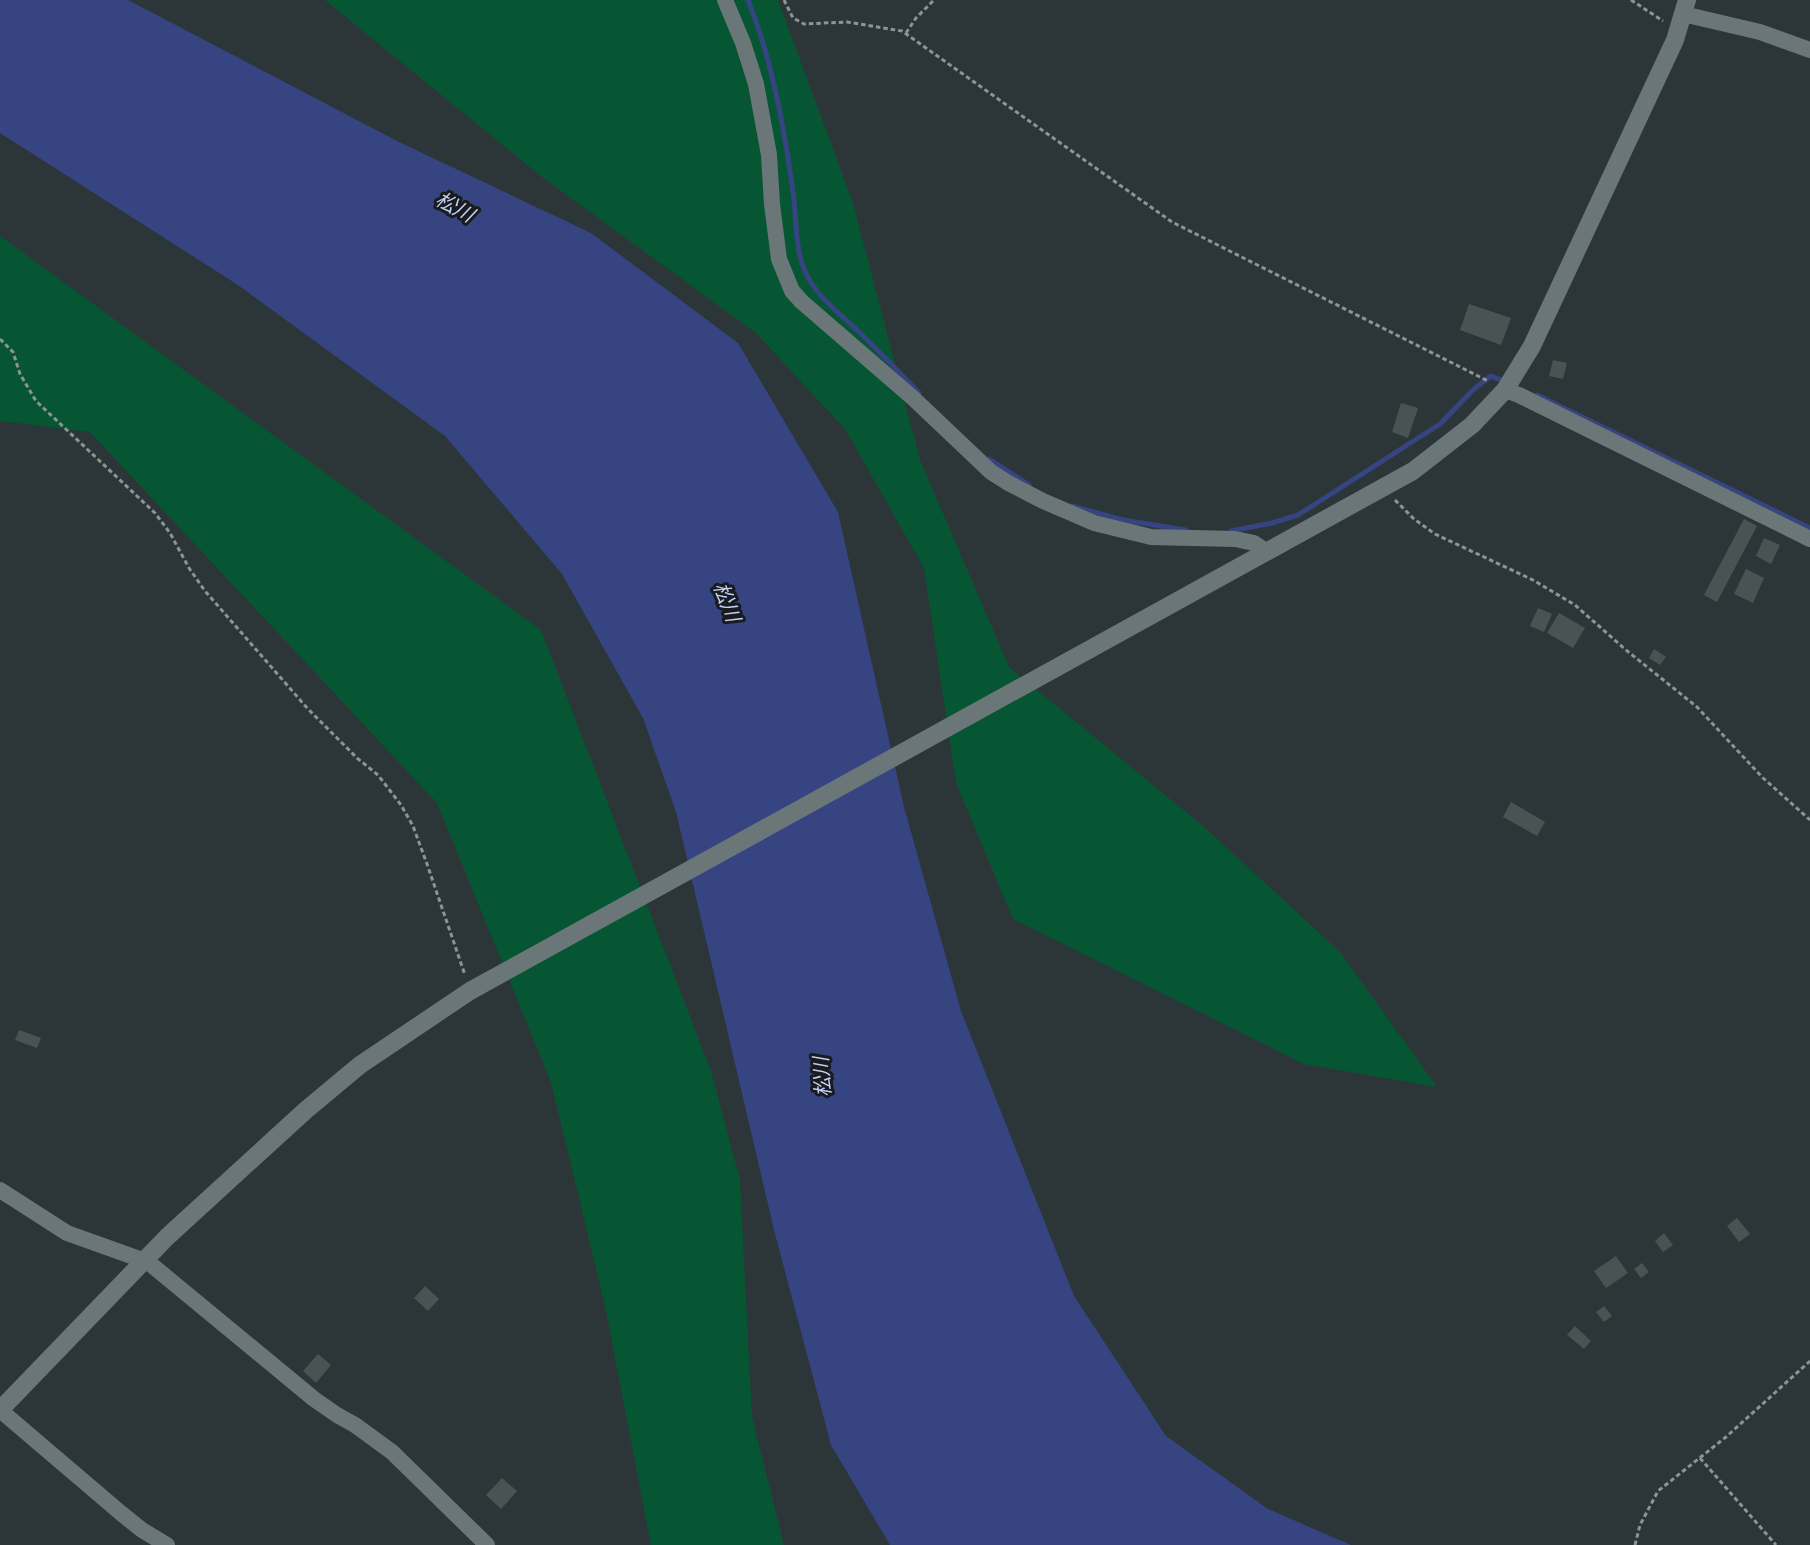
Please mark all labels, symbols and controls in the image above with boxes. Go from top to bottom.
water label: 松川 [431,186,481,229]
water label: 松川 [708,579,747,627]
water label: 松川 [807,1054,836,1098]

